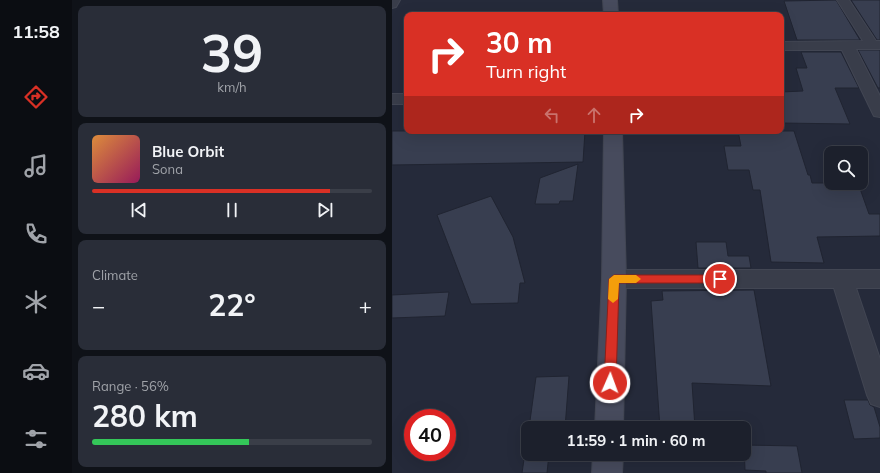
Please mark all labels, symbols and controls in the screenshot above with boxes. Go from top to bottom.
text: 11:58 [12,20,60,43]
text: 39 [201,20,263,85]
text: 30 m [486,25,552,60]
icon: right [420,28,472,80]
text: Turn right [486,60,566,83]
text: km/h [217,79,247,95]
icon: directions [22,83,50,111]
icon: left [541,104,563,126]
icon: ahead [583,104,605,126]
icon: right [625,104,647,126]
text: Blue Orbit [152,142,224,161]
map controls [824,146,868,190]
button: search [824,146,868,190]
icon: music [22,152,50,180]
text: Sona [152,161,183,177]
icon: previous [128,199,150,221]
icon: pause [221,199,243,221]
icon: next [314,199,336,221]
icon: phone [22,220,50,248]
pin [703,262,737,296]
text: Climate [92,267,138,283]
icon: arrive [709,268,731,290]
text: 22° [208,286,256,324]
icon: climate [22,288,50,316]
text: − [92,292,105,320]
text: + [359,292,372,320]
icon: car [22,357,50,385]
position arrow [589,362,631,404]
text: Range · 56% [92,378,169,394]
text: 280 km [92,397,198,435]
speed limit sign: 40 [404,409,456,461]
icon: filters [22,425,50,453]
text: 11:59 · 1 min · 60 m [567,431,705,450]

